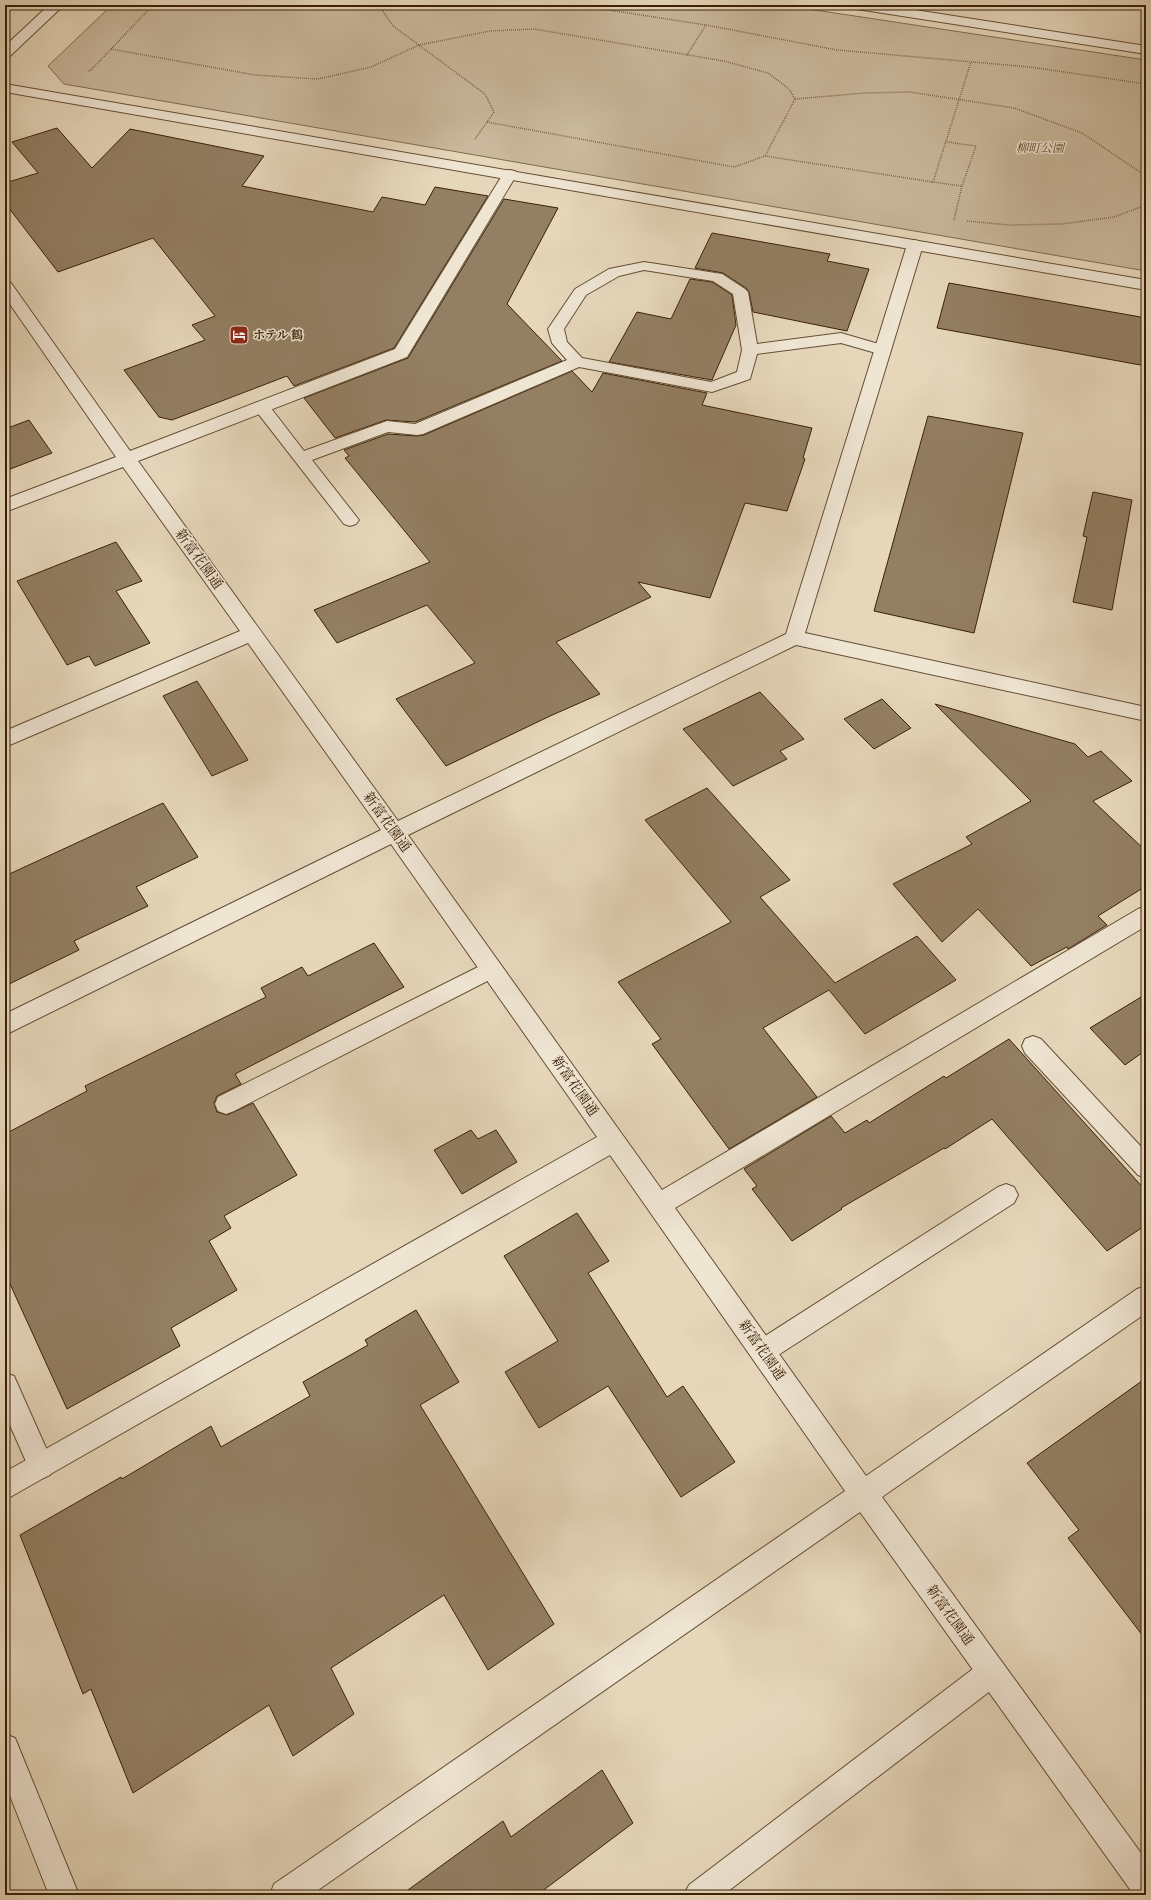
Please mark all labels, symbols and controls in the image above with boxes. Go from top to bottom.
park label: 柳町公園 [1016,141,1066,155]
hotel icon: ホテル 鶴 [228,324,250,346]
place label: ホテル 鶴 [253,328,303,342]
street label: 新富花園通 [172,526,226,592]
street label: 新富花園通 [360,789,414,855]
street label: 新富花園通 [548,1052,602,1120]
street label: 新富花園通 [735,1316,789,1384]
street label: 新富花園通 [923,1582,977,1648]

